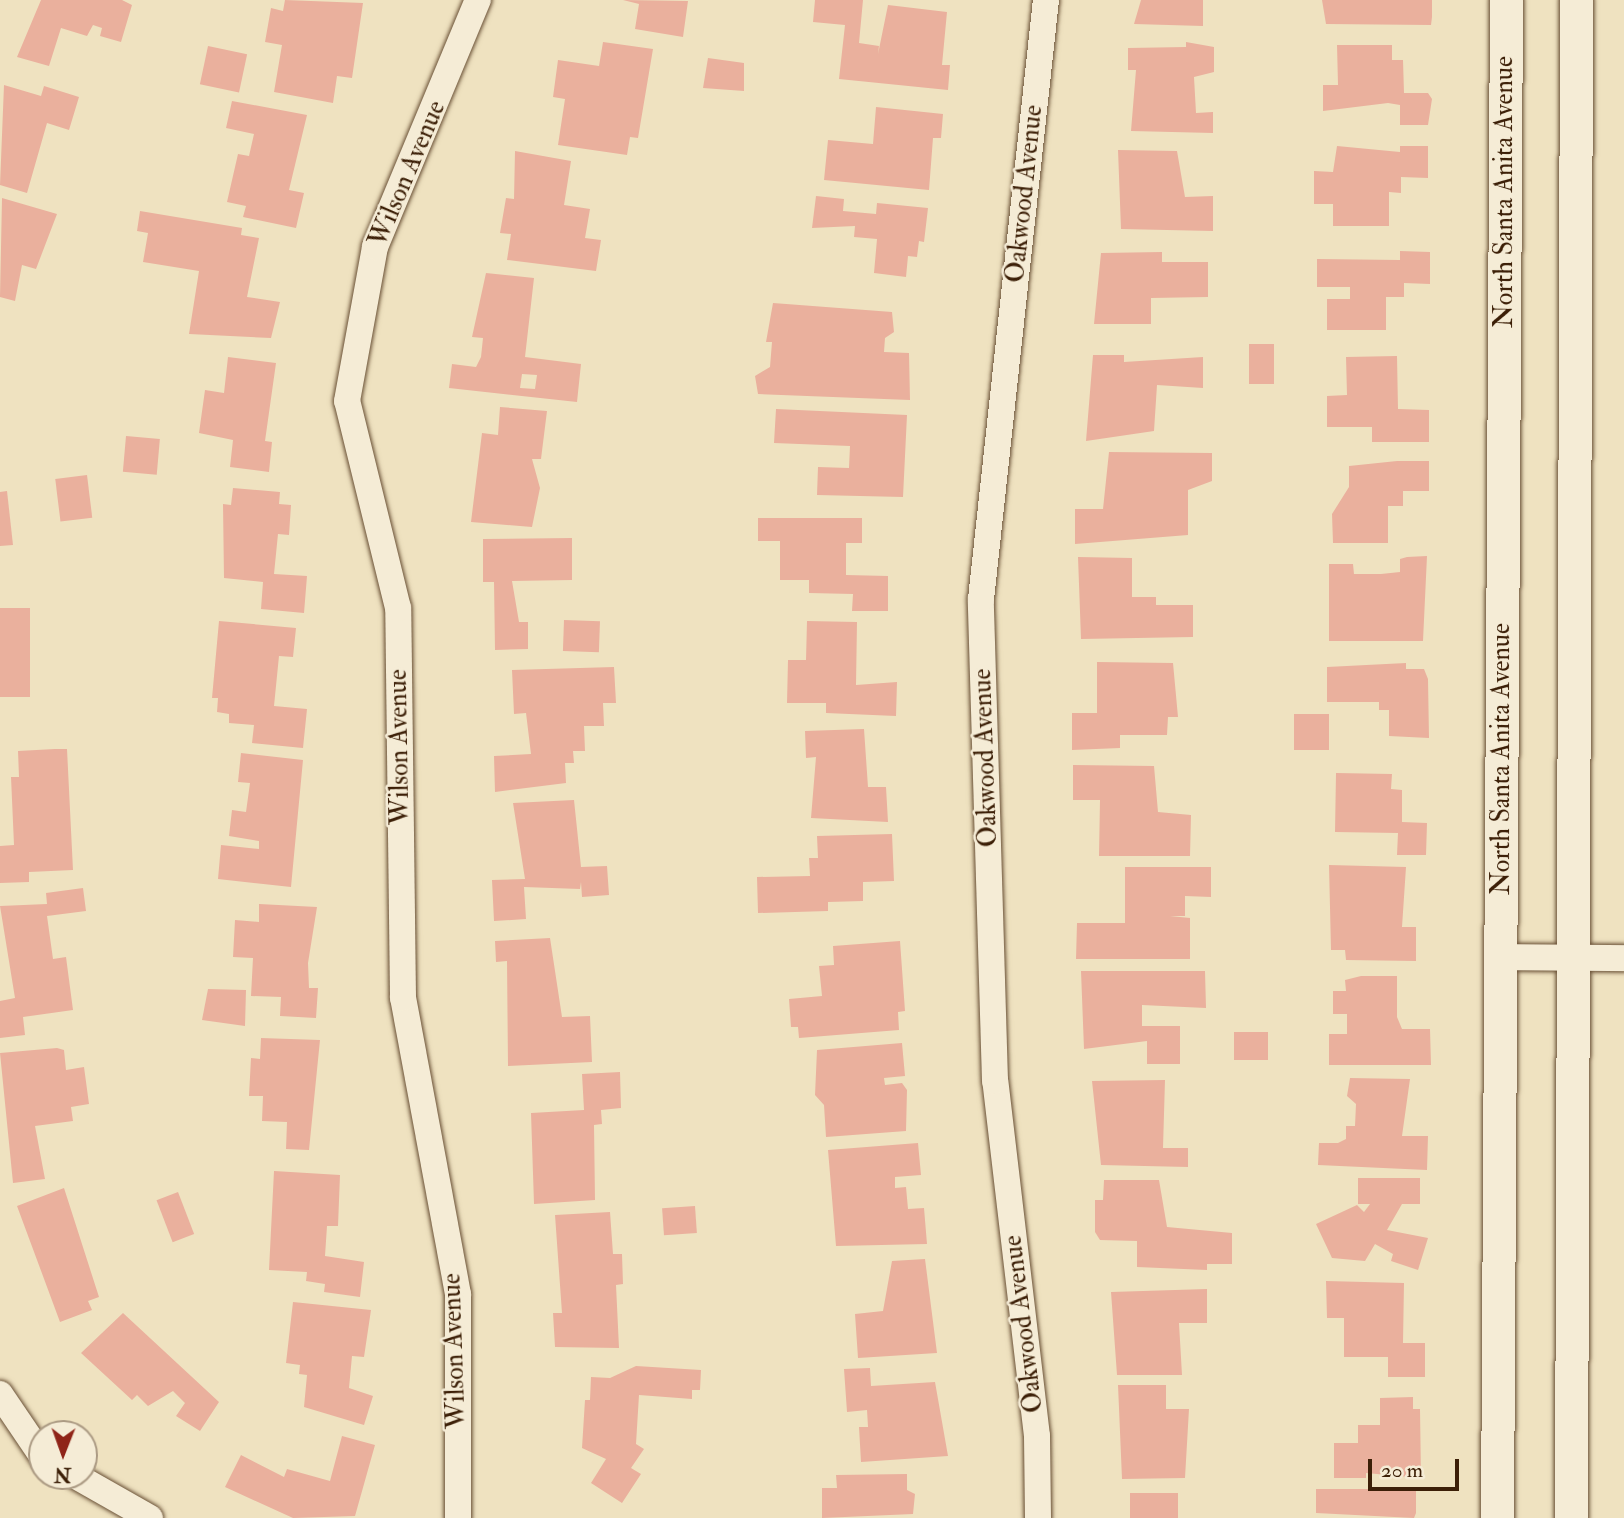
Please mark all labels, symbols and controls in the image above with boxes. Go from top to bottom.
street label: North Santa Anita Avenue [1489,56,1521,328]
street label: Wilson Avenue [363,96,453,252]
street label: Oakwood Avenue [1000,104,1050,284]
street label: North Santa Anita Avenue [1486,623,1518,895]
street label: Oakwood Avenue [967,668,1005,848]
street label: Wilson Avenue [383,669,417,825]
street label: Oakwood Avenue [998,1234,1050,1414]
street label: Wilson Avenue [437,1273,473,1429]
north arrow [28,1420,98,1490]
scale bar [1372,1444,1463,1488]
text: 20 m [1381,1457,1423,1484]
text: N [54,1462,71,1486]

